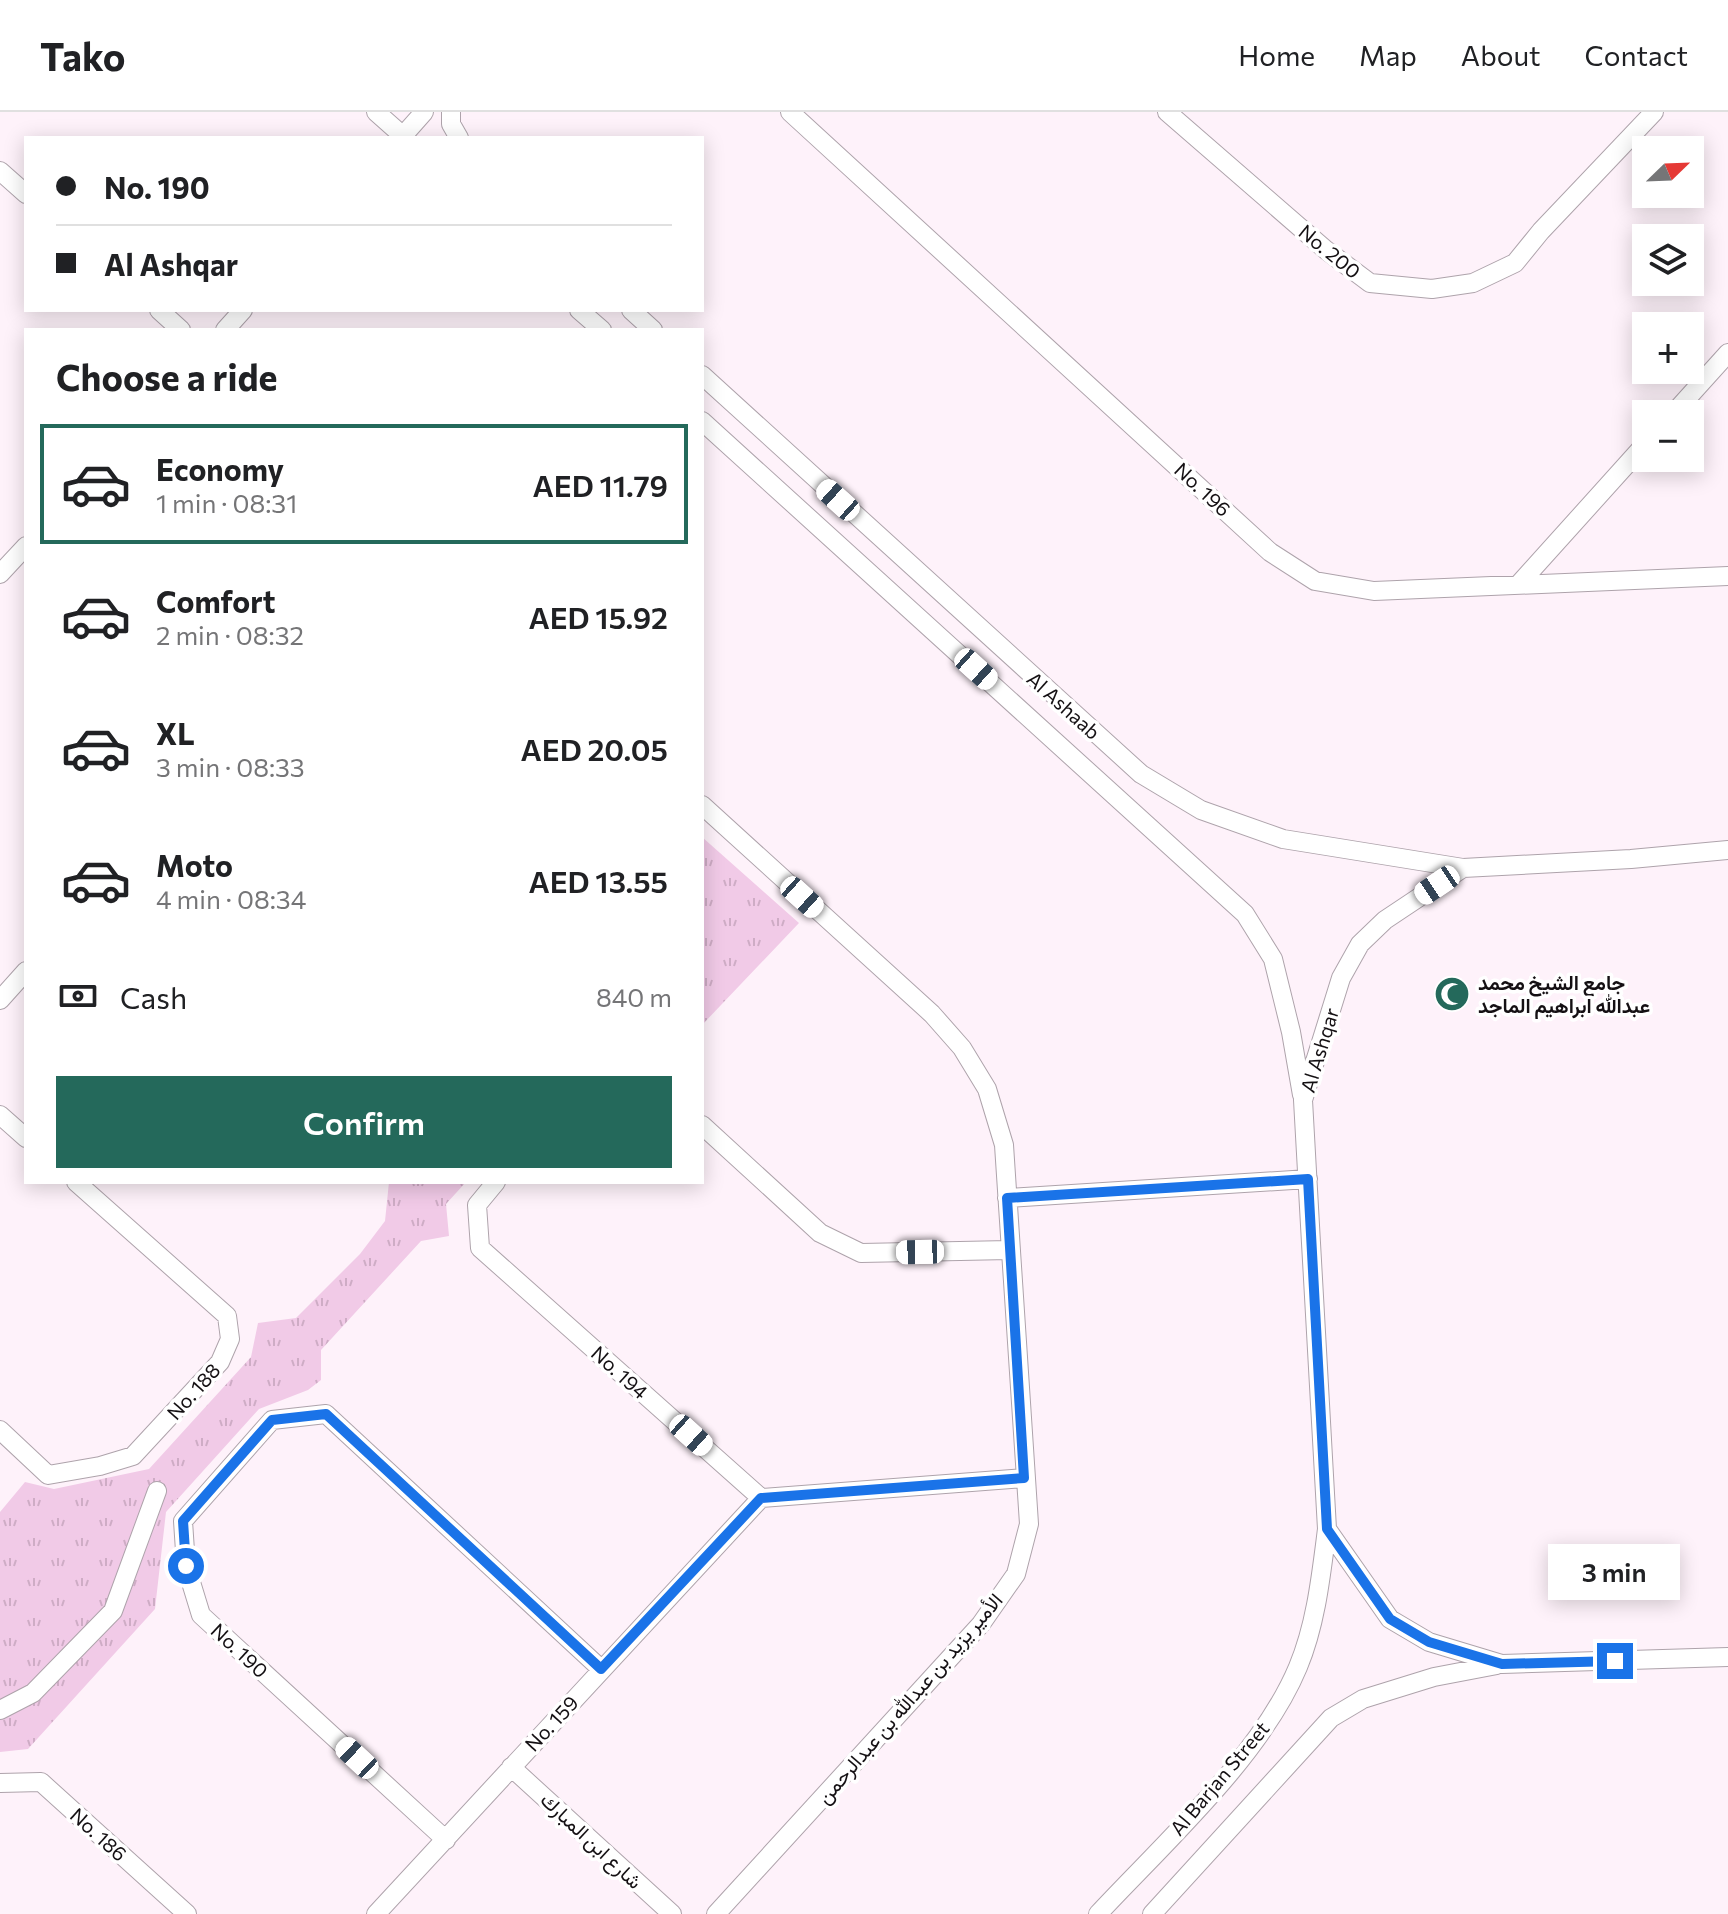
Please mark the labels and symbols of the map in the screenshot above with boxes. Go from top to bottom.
north arrow [1632,136,1704,208]
street label: No. 200 [1294,219,1366,283]
street label: No. 196 [1170,457,1236,521]
car [812,475,864,525]
car [950,644,1002,694]
street label: Al Ashaab [1023,666,1105,744]
car [1410,862,1464,908]
car [776,872,828,922]
place label: جامع الشيخ محمد عبدالله ابراهيم الماجد [1478,970,1650,1019]
mosque icon: جامع الشيخ محمد عبدالله ابراهيم الماجد [1433,975,1471,1013]
street label: Al Ashqar [1295,1005,1343,1095]
car [896,1240,944,1264]
street label: No. 194 [587,1340,653,1404]
street label: No. 188 [161,1358,225,1424]
car [665,1410,717,1460]
callout: 3 min [1549,1545,1681,1601]
route start [168,1548,204,1584]
street label: الأمير يزيد بن عبدالله بن عبدالرحمن [811,1588,1008,1809]
street label: No. 190 [207,1618,273,1682]
route end [1597,1643,1633,1679]
street label: No. 159 [519,1690,583,1756]
street label: Al Barjan Street [1164,1716,1274,1840]
car [331,1733,383,1783]
street label: شارع ابن المبارك [534,1787,648,1895]
street label: No. 186 [66,1802,132,1866]

